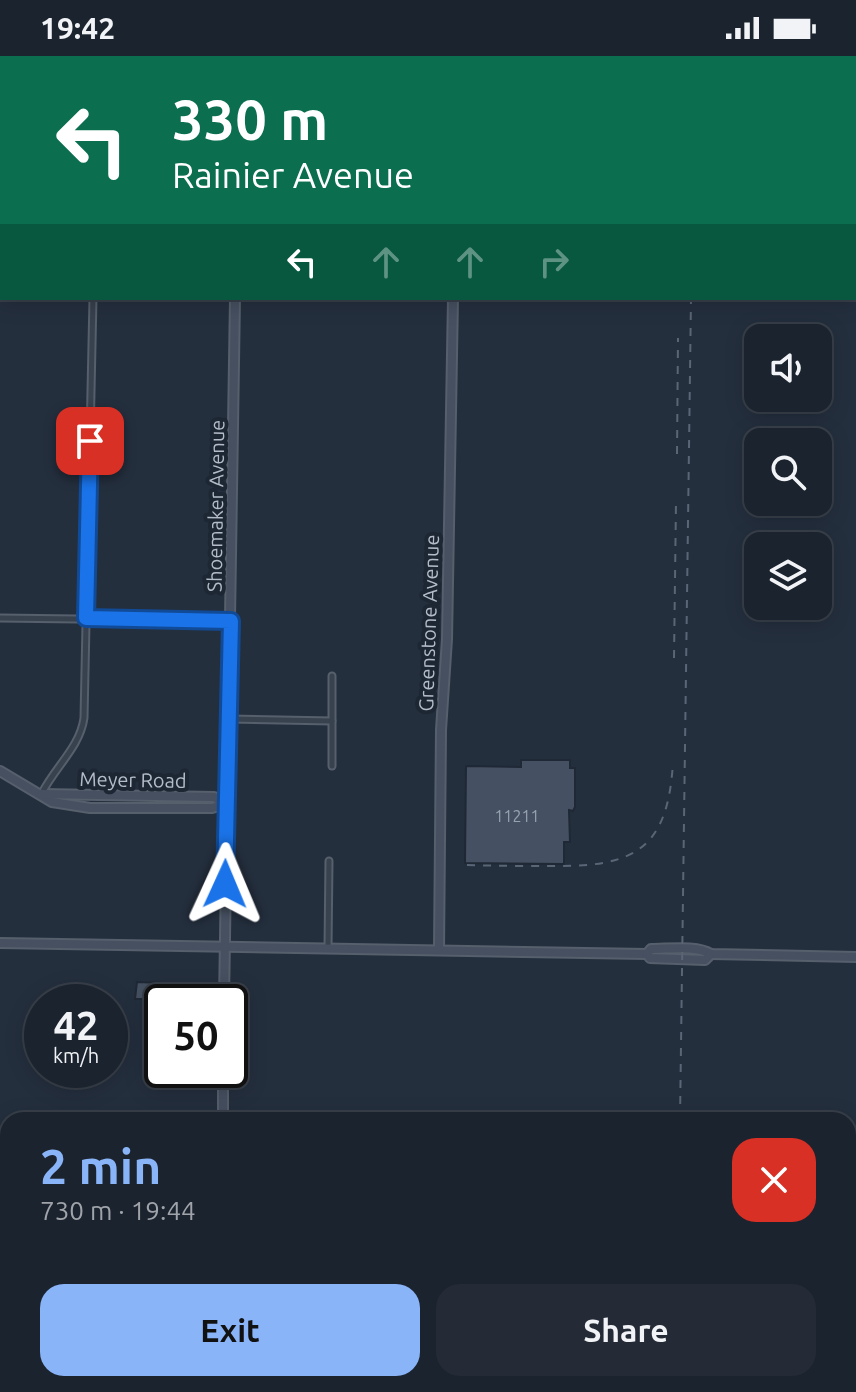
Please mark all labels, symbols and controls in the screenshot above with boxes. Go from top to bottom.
text: 19:42 [40,11,115,45]
icon: left [40,88,144,192]
text: 330 m [172,88,328,151]
text: Rainier Avenue [172,154,414,195]
icon: left [280,240,324,284]
icon: ahead [364,240,408,284]
icon: ahead [448,240,492,284]
icon: right [532,240,576,284]
map controls [744,324,832,620]
button: sound [744,324,832,412]
pin [56,407,124,475]
icon: arrive [68,419,112,463]
street label: Shoemaker Avenue [202,420,229,592]
button: search [744,428,832,516]
button: layers [744,532,832,620]
street label: Greenstone Avenue [414,534,443,712]
street label: Meyer Road [79,767,187,792]
house number: 11211 [494,807,540,825]
position arrow [183,842,267,926]
speed limit sign: 50 [144,984,248,1088]
text: 42 [53,1003,99,1048]
text: km/h [53,1044,99,1067]
button: close [732,1138,816,1222]
text: 2 min [40,1139,161,1193]
text: 730 m · 19:44 [40,1196,196,1225]
button: Exit [40,1284,420,1376]
button: Share [436,1284,816,1376]

